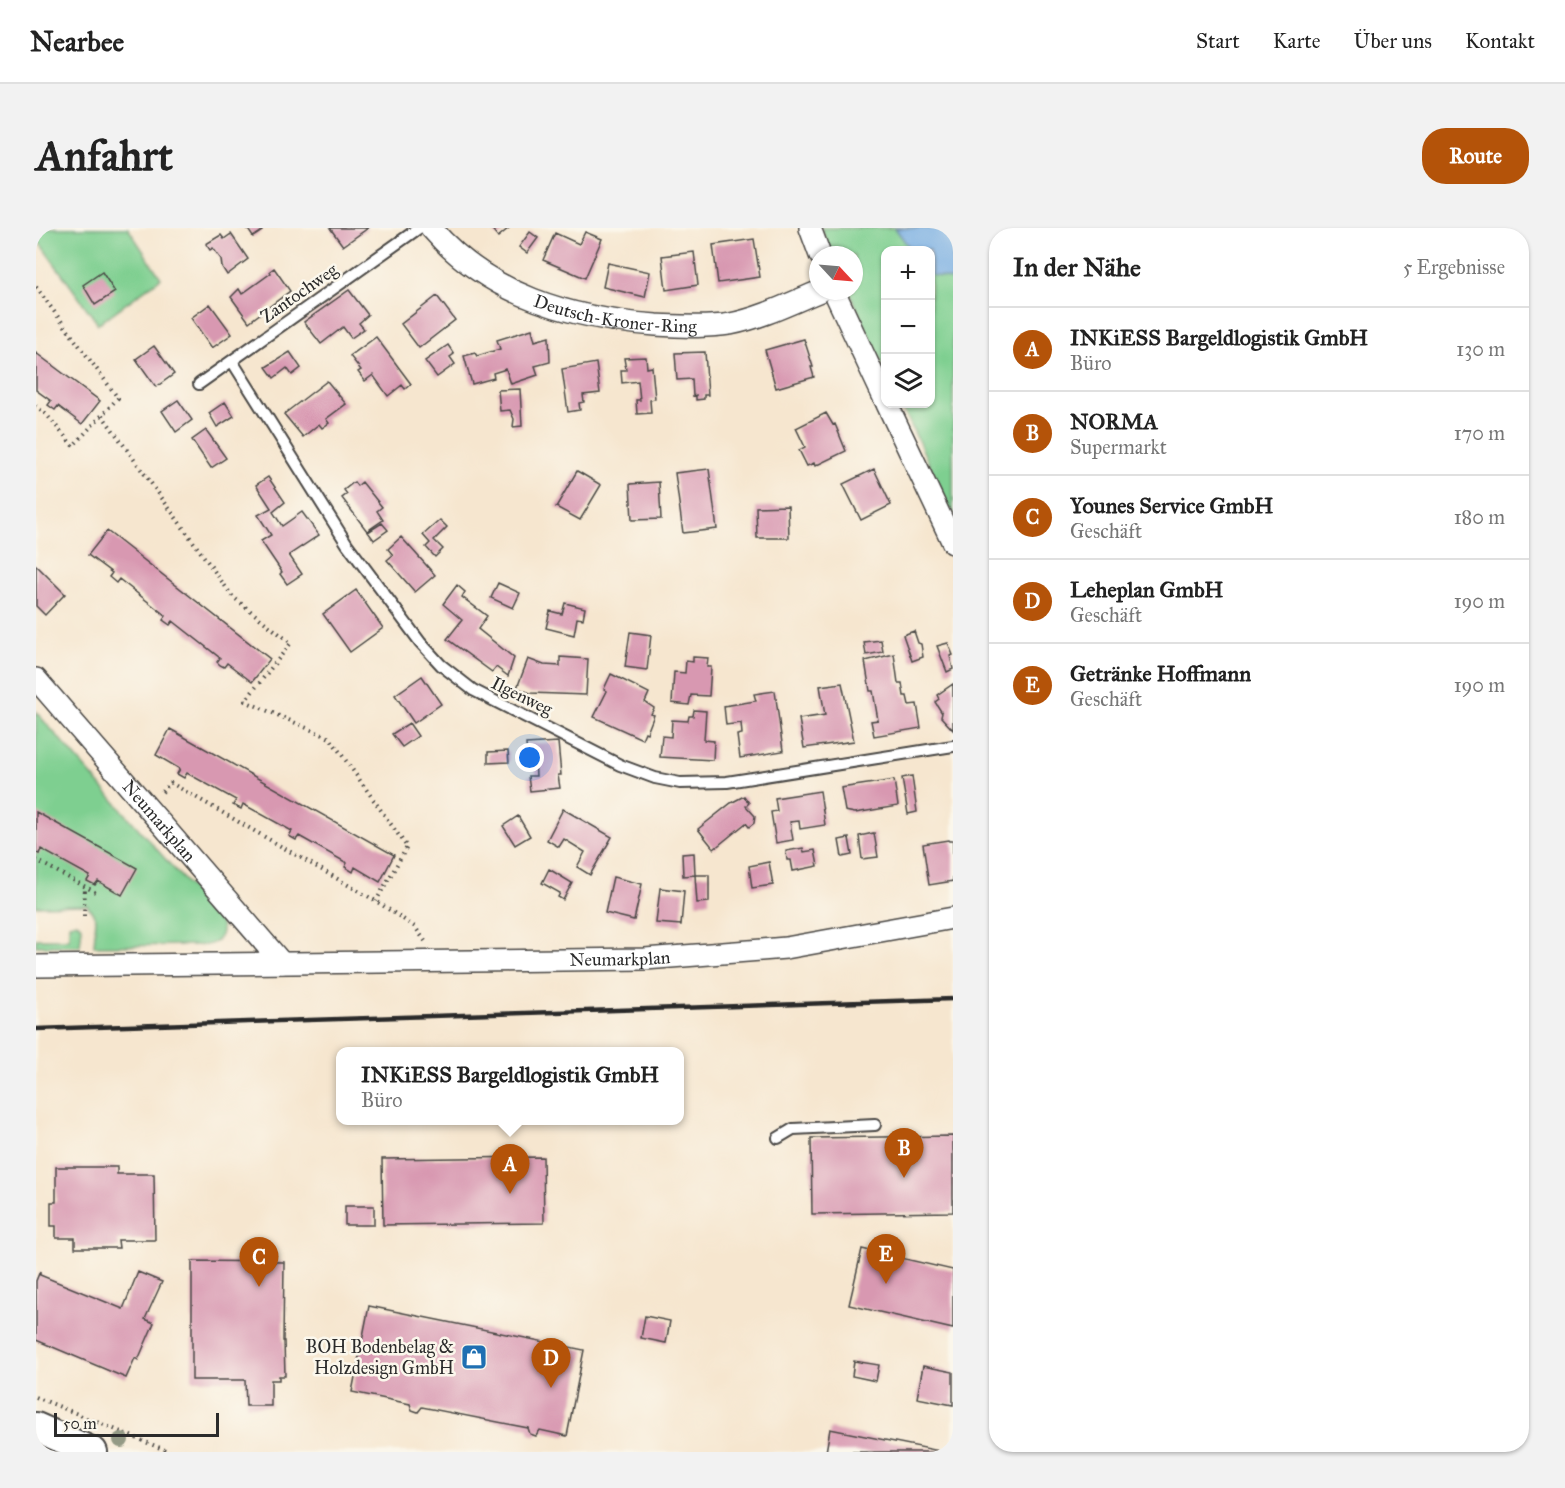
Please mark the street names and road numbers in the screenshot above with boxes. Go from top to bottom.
street label: Zantochweg [256,258,343,328]
street label: Deutsch-Kroner-Ring [531,290,697,338]
street label: Ilgenweg [487,672,557,721]
street label: Neumarkplan [118,776,201,867]
street label: Neumarkplan [569,946,671,971]

